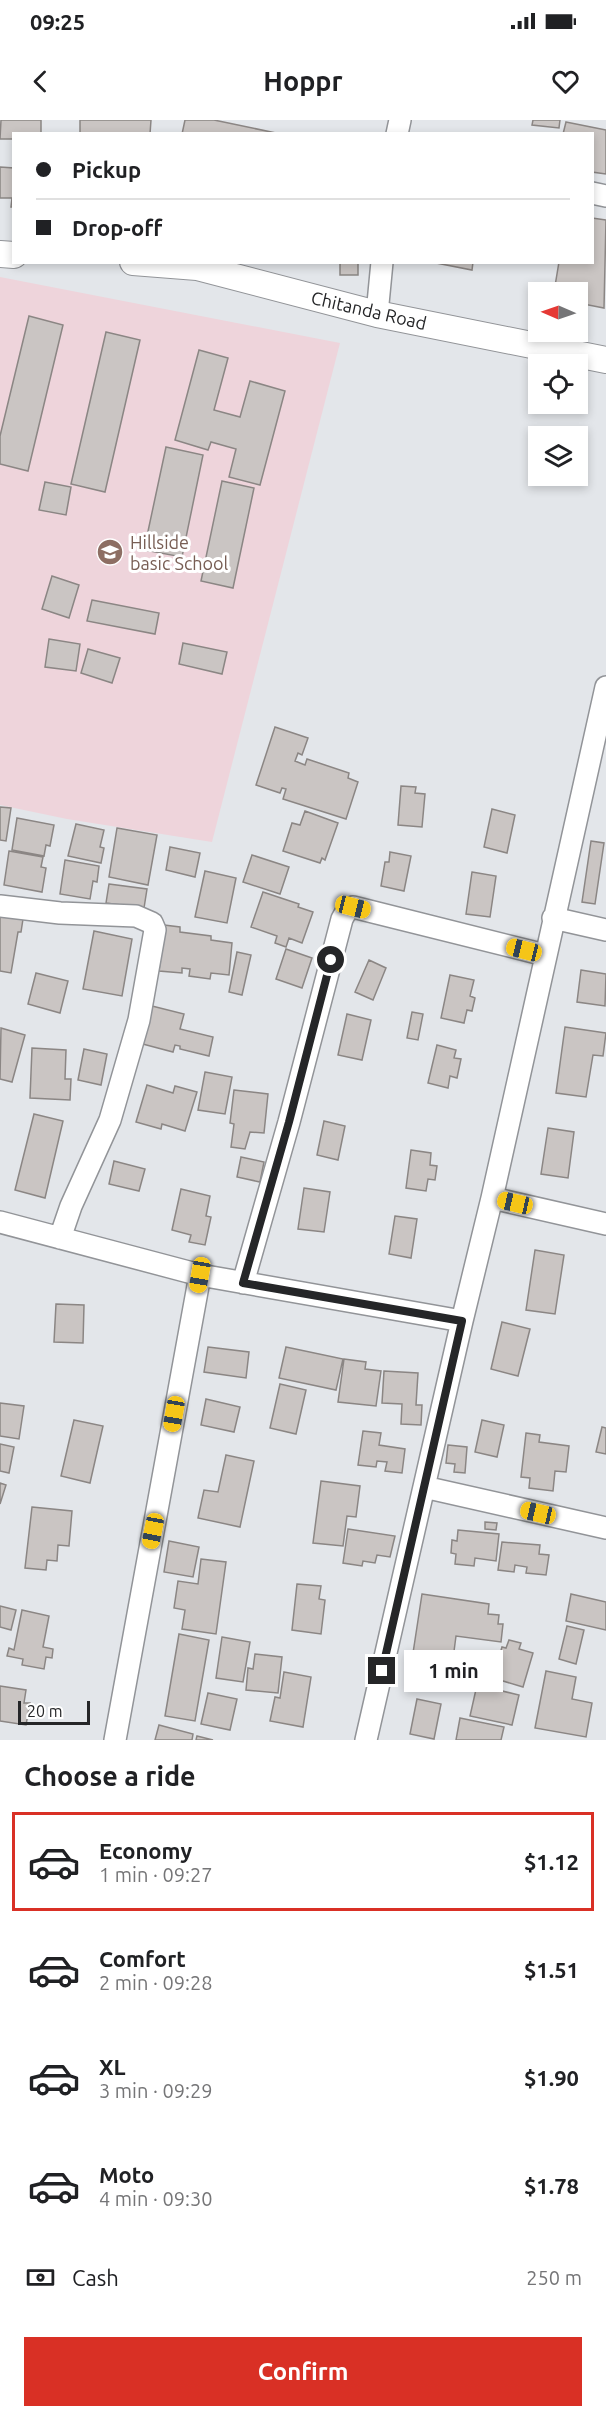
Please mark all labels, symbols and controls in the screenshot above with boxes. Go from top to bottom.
text: 09:25 [30,9,85,34]
icon: back [24,65,57,98]
icon: heart [549,65,582,98]
text: Hoppr [263,66,343,96]
text: Pickup [72,157,141,182]
text: Drop-off [72,215,162,240]
north arrow [528,282,588,342]
map controls [528,282,588,486]
street label: Chitanda Road [309,287,429,333]
button: locate [528,354,588,414]
button: layers [528,426,588,486]
place label: Hillside basic School [130,532,229,573]
school or university icon: Hillside basic School [95,537,125,567]
car [333,894,373,920]
car [504,937,544,963]
route start [317,946,344,973]
car [495,1190,535,1216]
car [188,1256,212,1294]
car [162,1395,186,1433]
car [518,1500,558,1526]
car [141,1512,165,1550]
callout: 1 min [403,1650,502,1692]
route end [368,1657,395,1684]
text: 1 min [428,1659,479,1682]
scale bar [18,1698,90,1726]
text: 20 m [27,1702,63,1720]
text: Choose a ride [24,1761,196,1791]
icon: car [27,1835,81,1889]
text: Economy [99,1838,192,1863]
text: $1.12 [524,1849,579,1874]
text: 1 min · 09:27 [99,1863,213,1886]
icon: car [27,1943,81,1997]
text: Comfort [99,1946,186,1971]
text: $1.51 [524,1957,579,1982]
text: 2 min · 09:28 [99,1971,213,1994]
icon: car [27,2051,81,2105]
text: XL [99,2054,126,2079]
text: $1.90 [524,2065,579,2090]
text: 3 min · 09:29 [99,2079,213,2102]
icon: car [27,2159,81,2213]
text: Moto [99,2162,154,2187]
text: $1.78 [524,2173,579,2198]
text: 4 min · 09:30 [99,2187,213,2210]
icon: cash [24,2261,57,2294]
text: Cash [72,2265,119,2290]
text: 250 m [526,2266,582,2289]
button: Confirm [24,2337,582,2406]

